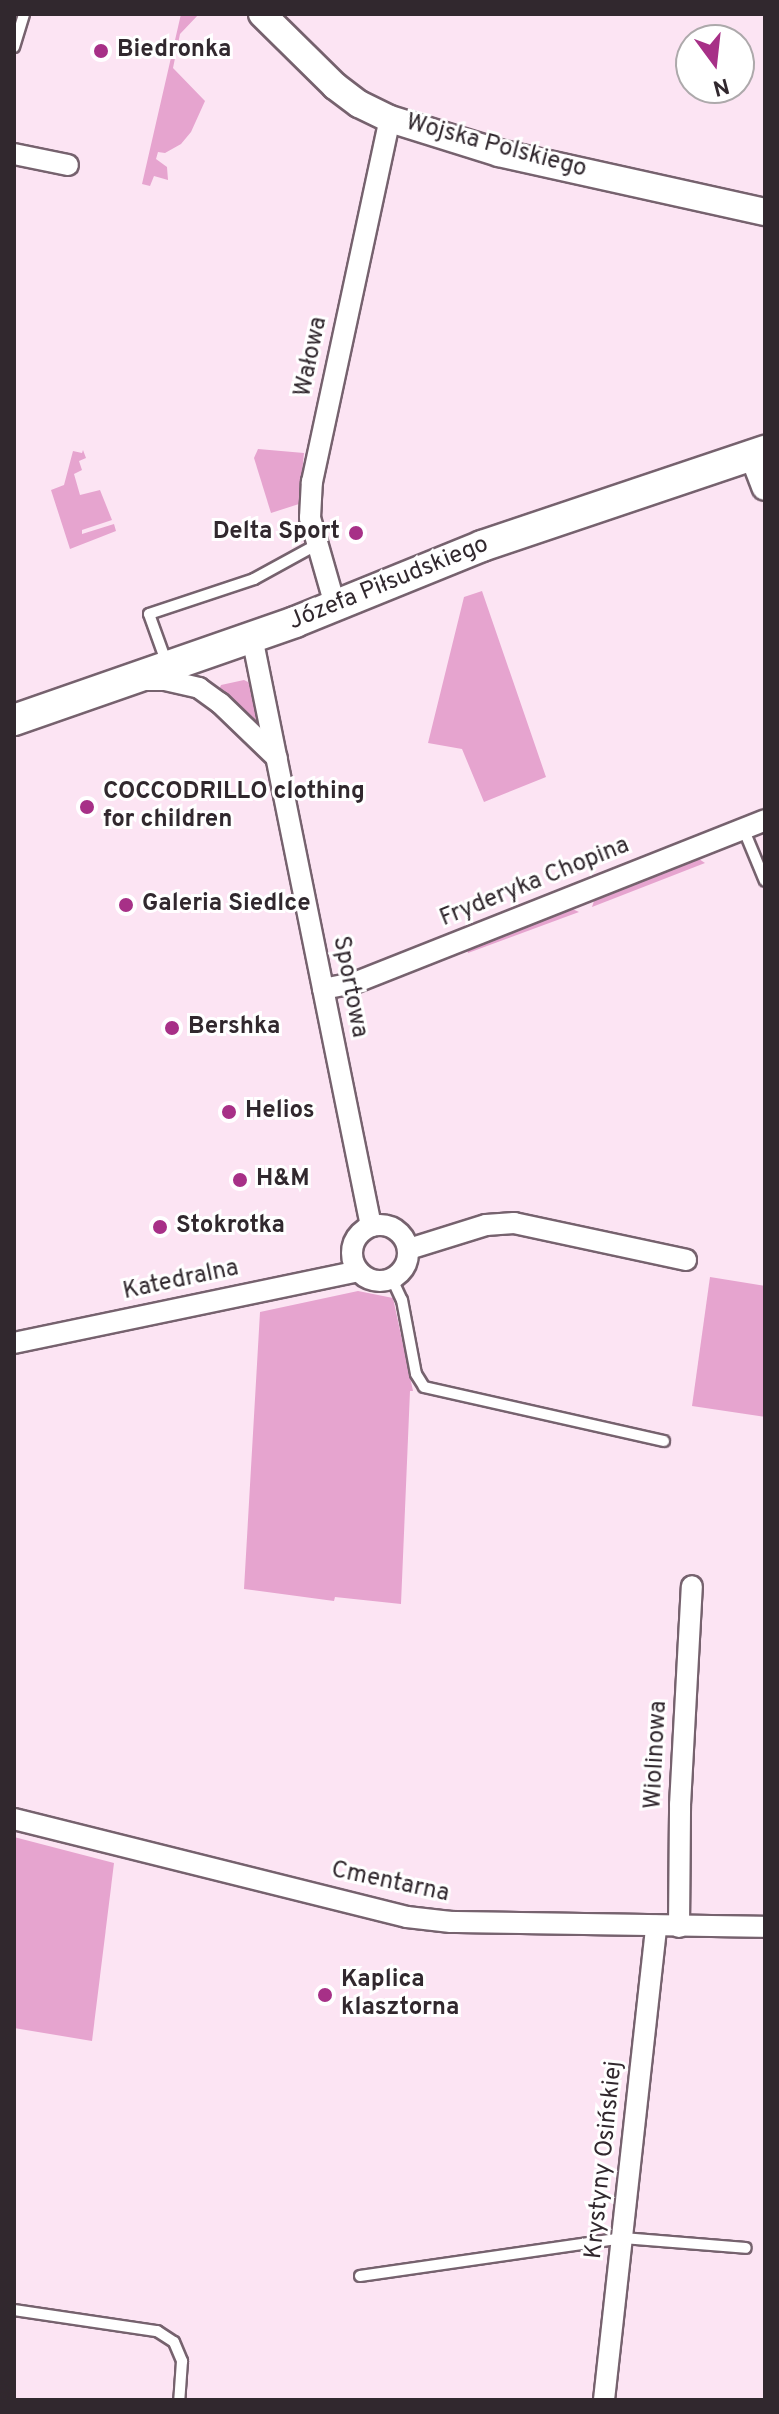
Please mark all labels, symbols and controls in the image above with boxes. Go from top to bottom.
north arrow [675,24,755,104]
place label: Biedronka [117,37,231,65]
marker: Biedronka [92,42,110,60]
text: N [710,71,732,101]
street label: Wojska Polskiego [402,109,590,185]
street label: Wałowa [289,314,335,400]
place label: Delta Sport [213,519,340,547]
marker: Delta Sport [347,524,365,542]
street label: Józefa Piłsudskiego [285,531,493,637]
place label: COCCODRILLO clothing for children [103,779,365,835]
marker: COCCODRILLO clothing for children [78,798,96,816]
street label: Fryderyka Chopina [436,832,634,934]
place label: Galeria Siedlce [142,891,311,919]
marker: Galeria Siedlce [117,896,135,914]
street label: Sportowa [325,934,373,1040]
place label: Bershka [188,1014,280,1042]
marker: Bershka [163,1019,181,1037]
place label: Helios [245,1098,315,1126]
marker: Helios [220,1103,238,1121]
place label: H&M [256,1166,310,1194]
marker: H&M [231,1171,249,1189]
place label: Stokrotka [176,1213,285,1241]
marker: Stokrotka [151,1218,169,1236]
street label: Katedralna [121,1255,241,1307]
street label: Wiolinowa [640,1700,674,1810]
street label: Cmentarna [328,1856,452,1910]
place label: Kaplica klasztorna [341,1967,459,2023]
marker: Kaplica klasztorna [316,1986,334,2004]
street label: Krystyny Osińskiej [580,2060,630,2260]

